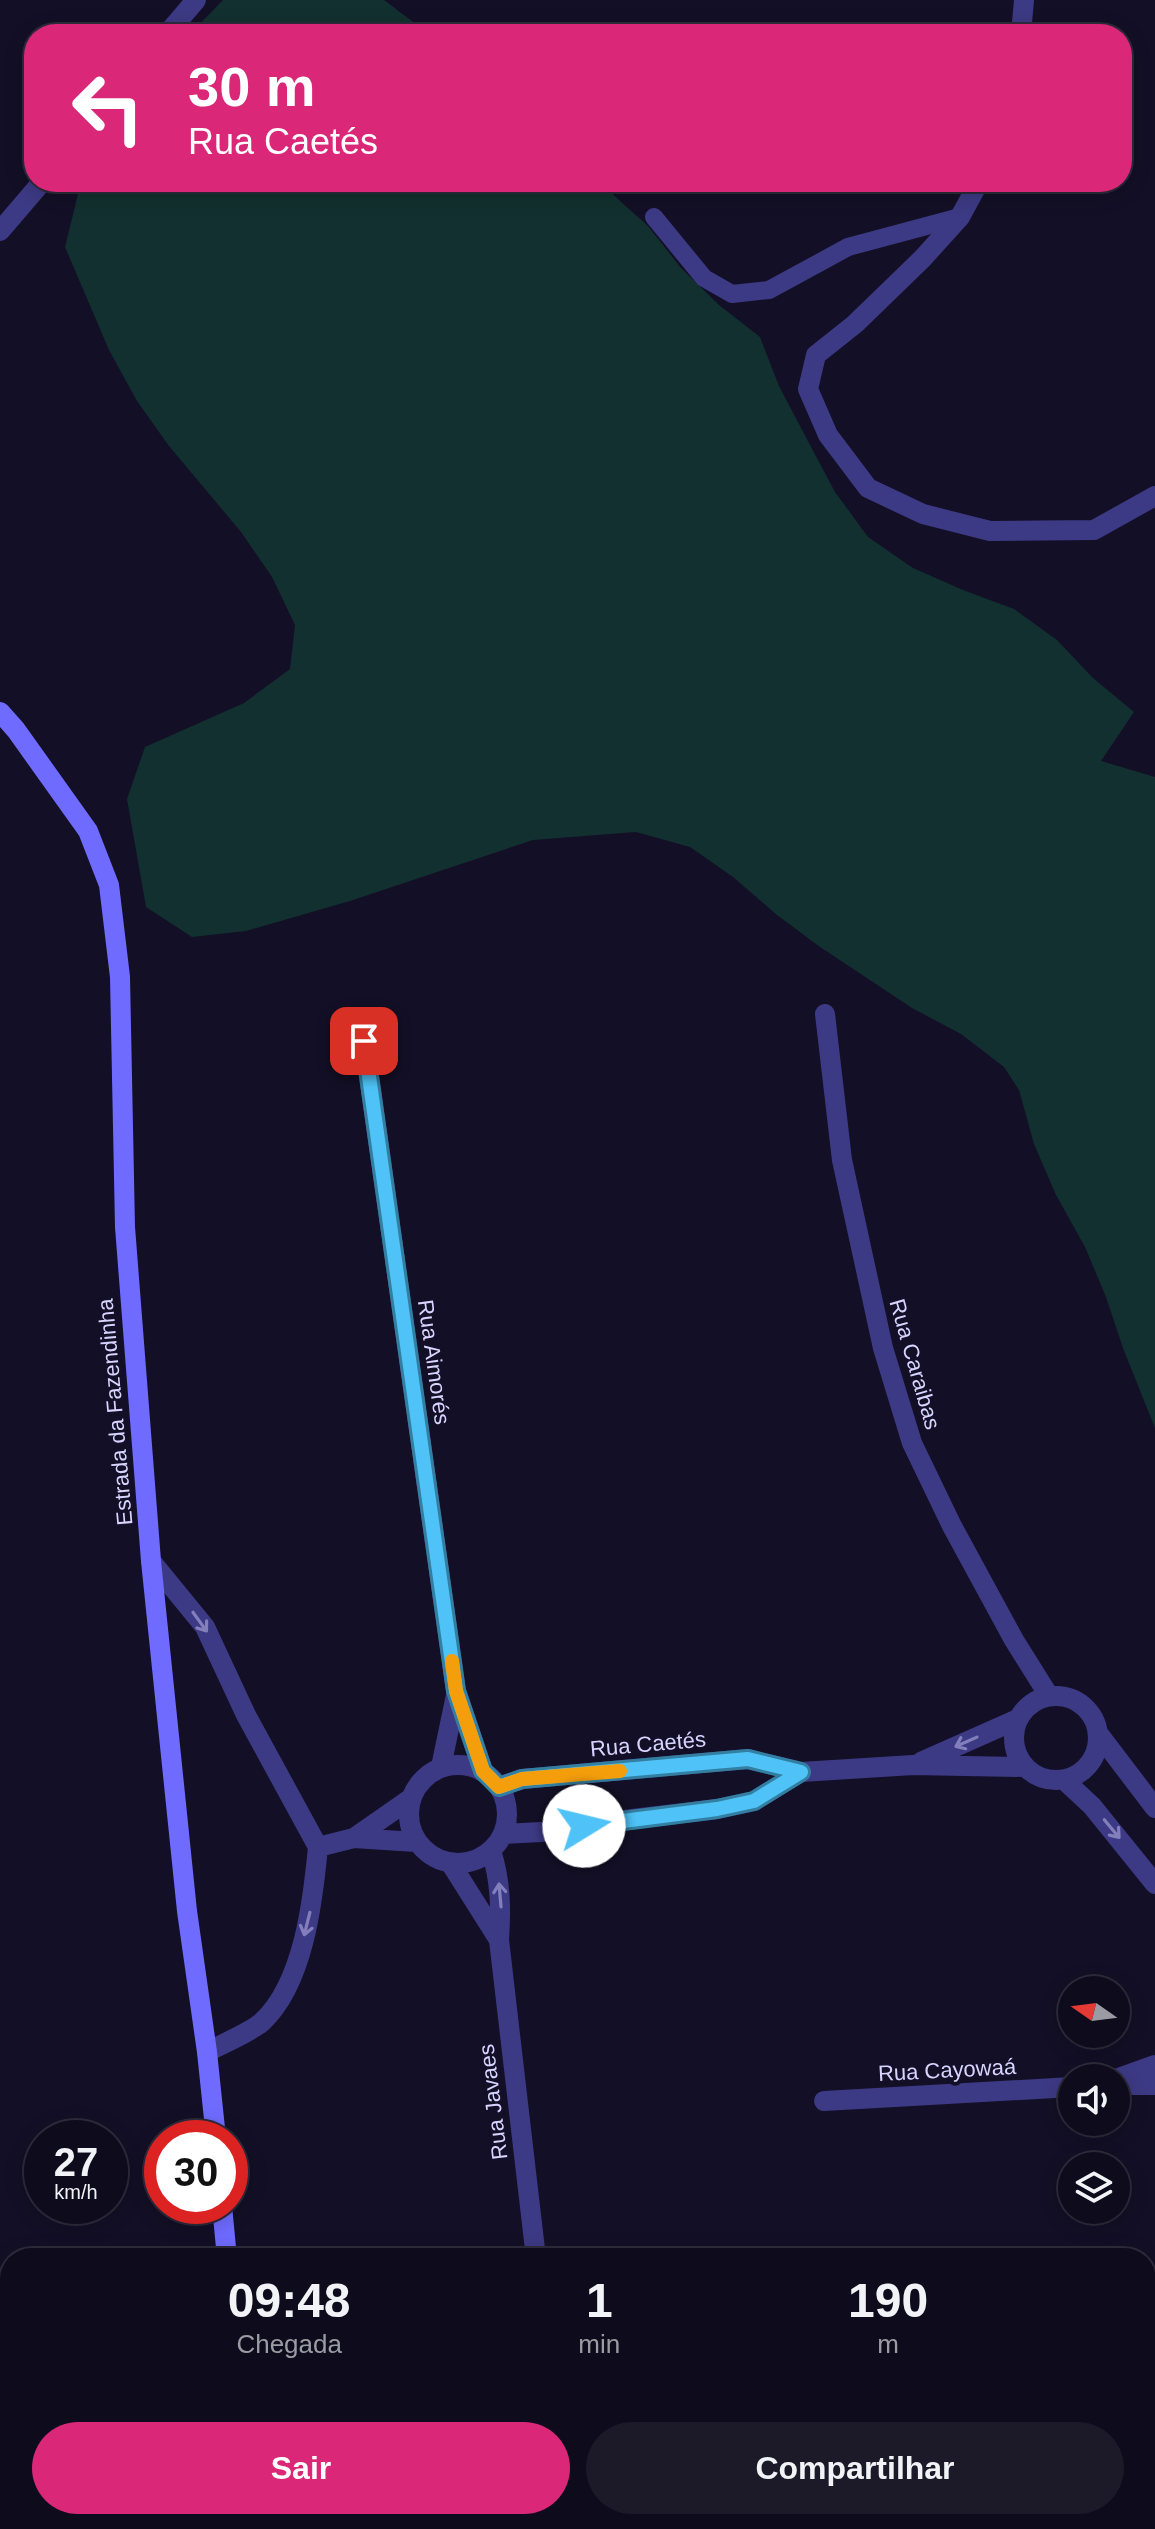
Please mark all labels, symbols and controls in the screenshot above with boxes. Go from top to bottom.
text: 30 m [188,55,316,118]
icon: left [56,56,160,160]
text: Rua Caetés [188,121,378,162]
pin [330,1007,398,1075]
icon: arrive [342,1019,386,1063]
street label: Rua Caraibas [884,1296,946,1432]
street label: Estrada da Fazendinha [93,1297,137,1526]
street label: Rua Aimorés [413,1298,455,1426]
one-way arrow [192,1610,208,1632]
street label: Rua Caetés [589,1726,707,1762]
one-way arrow [954,1735,978,1750]
position arrow [542,1784,626,1868]
one-way arrow [1103,1819,1121,1839]
one-way arrow [492,1882,507,1909]
one-way arrow [298,1910,313,1936]
north arrow [1058,1976,1130,2048]
map controls [1058,1976,1130,2224]
street label: Rua Javaes [474,2043,512,2161]
street label: Rua Cayowaá [877,2054,1017,2086]
button: sound [1058,2064,1130,2136]
speed limit sign: 30 [144,2120,248,2224]
text: 27 [54,2140,98,2184]
button: layers [1058,2152,1130,2224]
text: km/h [54,2181,98,2203]
text: 09:48 [228,2274,351,2327]
text: 1 [586,2274,613,2327]
text: 190 [848,2274,928,2327]
text: Chegada [236,2329,342,2359]
text: min [578,2329,620,2359]
text: m [877,2329,899,2359]
button: Sair [32,2422,570,2514]
button: Compartilhar [586,2422,1124,2514]

